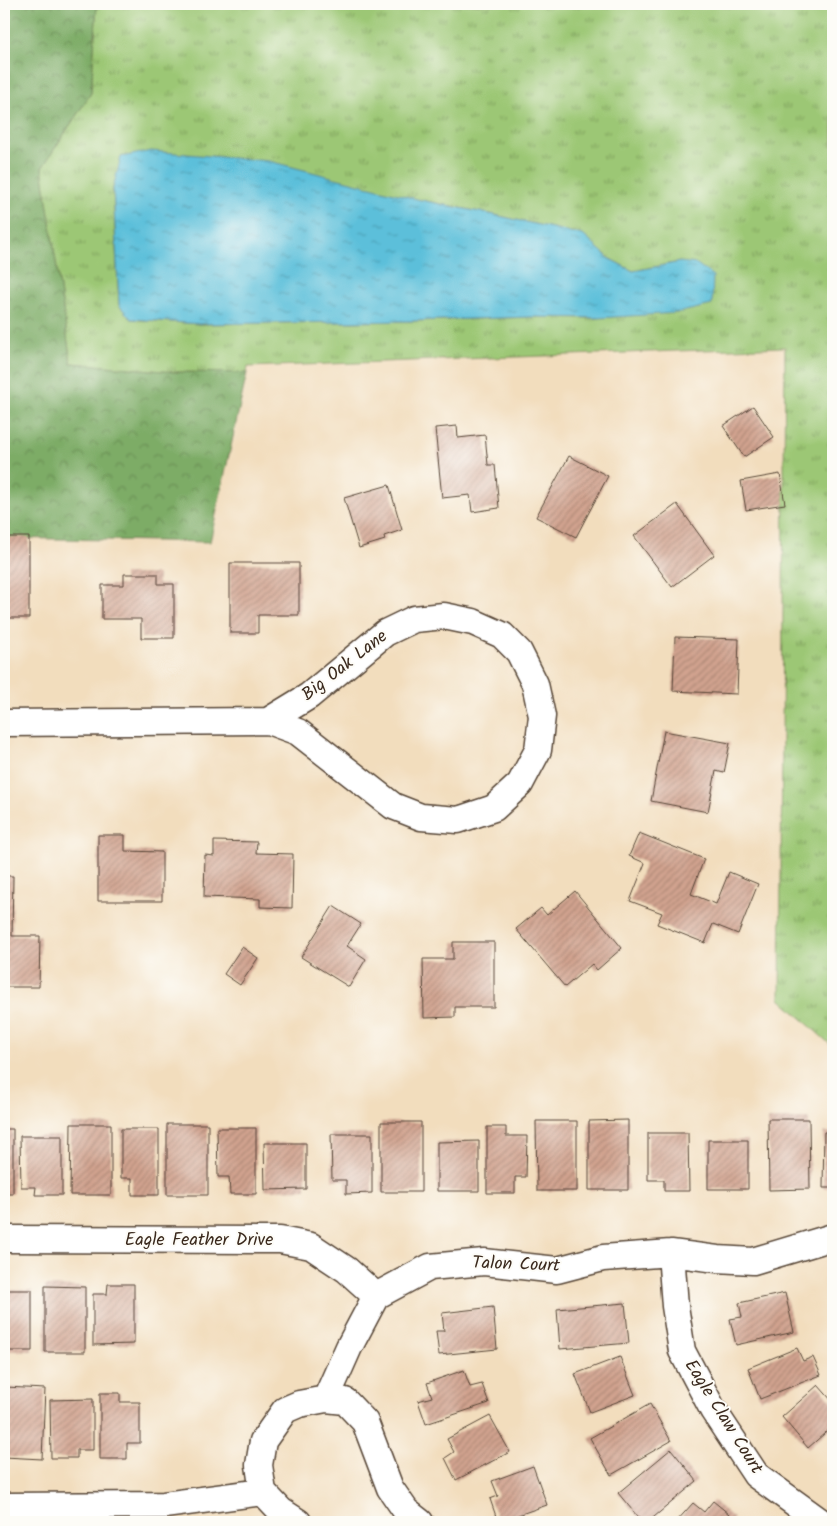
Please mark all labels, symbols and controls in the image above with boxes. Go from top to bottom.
street label: Big Oak Lane [296,623,394,709]
street label: Eagle Feather Drive [125,1226,273,1255]
street label: Talon Court [472,1249,561,1281]
street label: Eagle Claw Court [676,1354,770,1481]

